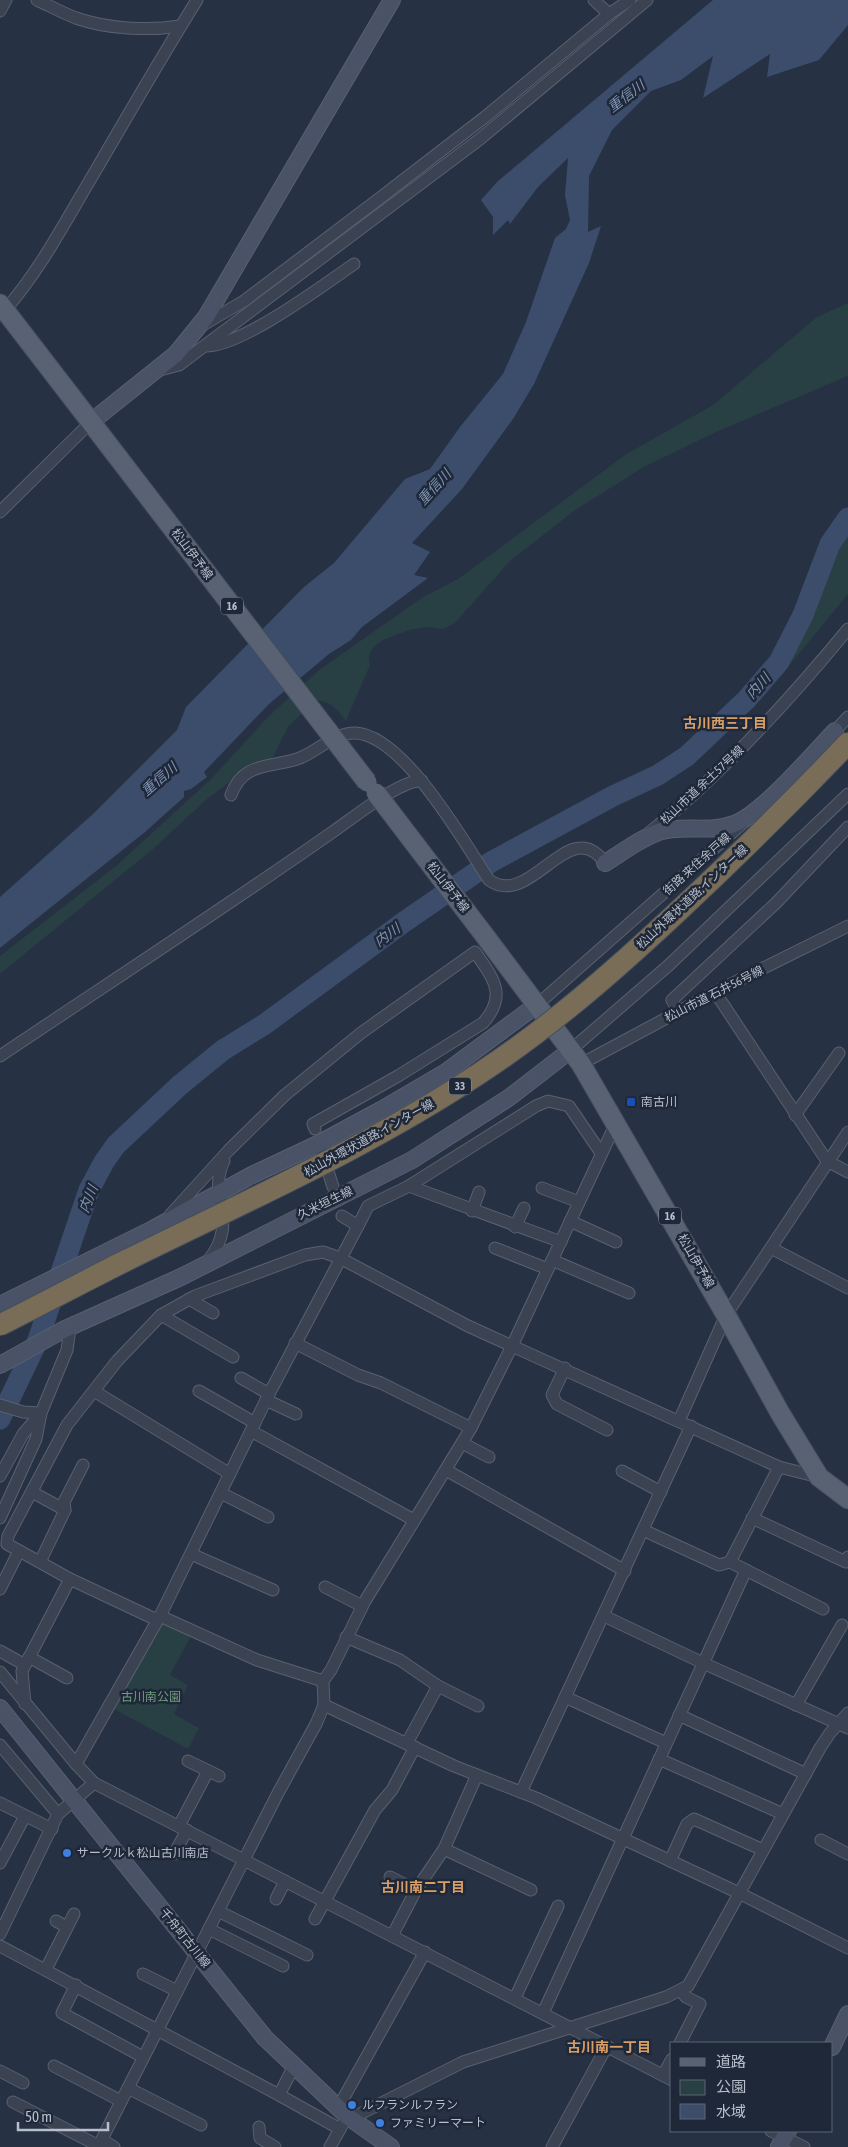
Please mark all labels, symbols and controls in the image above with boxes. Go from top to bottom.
water label: 重信川 [604,76,649,115]
water label: 重信川 [414,465,455,508]
street label: 松山伊予線 [168,526,216,582]
road number: 16 [221,598,243,614]
water label: 内川 [743,669,775,702]
district label: 古川西三丁目 [683,715,767,731]
street label: 松山市道 余土57号線 [657,743,747,827]
water label: 重信川 [138,758,182,799]
street label: 街路 来住余戸線 [660,830,734,898]
street label: 松山外環状道路;インター線 [634,842,750,952]
street label: 松山伊予線 [424,859,472,915]
water label: 内川 [371,919,405,950]
street label: 松山市道 石井56号線 [662,963,766,1025]
road number: 33 [449,1078,471,1094]
place label: 南古川 [641,1095,677,1109]
street label: 松山外環状道路;インター線 [302,1096,436,1180]
marker: 南古川 [625,1096,637,1108]
water label: 内川 [75,1181,101,1215]
street label: 久米垣生線 [295,1184,355,1222]
road number: 16 [659,1208,681,1224]
street label: 松山伊予線 [675,1232,717,1290]
park label: 古川南公園 [121,1690,181,1704]
place label: サークルｋ松山古川南店 [77,1846,209,1860]
marker: サークルｋ松山古川南店 [61,1847,73,1859]
district label: 古川南二丁目 [381,1879,465,1895]
street label: 千舟町古川線 [157,1906,213,1970]
district label: 古川南一丁目 [567,2039,651,2055]
legend [670,2042,833,2132]
text: 道路 [716,2053,746,2070]
text: 公園 [716,2078,746,2095]
place label: ルフランルフラン [362,2098,458,2112]
marker: ルフランルフラン [346,2099,358,2111]
scale bar [18,2100,108,2132]
text: 水域 [716,2103,746,2120]
text: 50 m [25,2108,52,2125]
place label: ファミリーマート [390,2116,486,2130]
marker: ファミリーマート [374,2117,386,2129]

